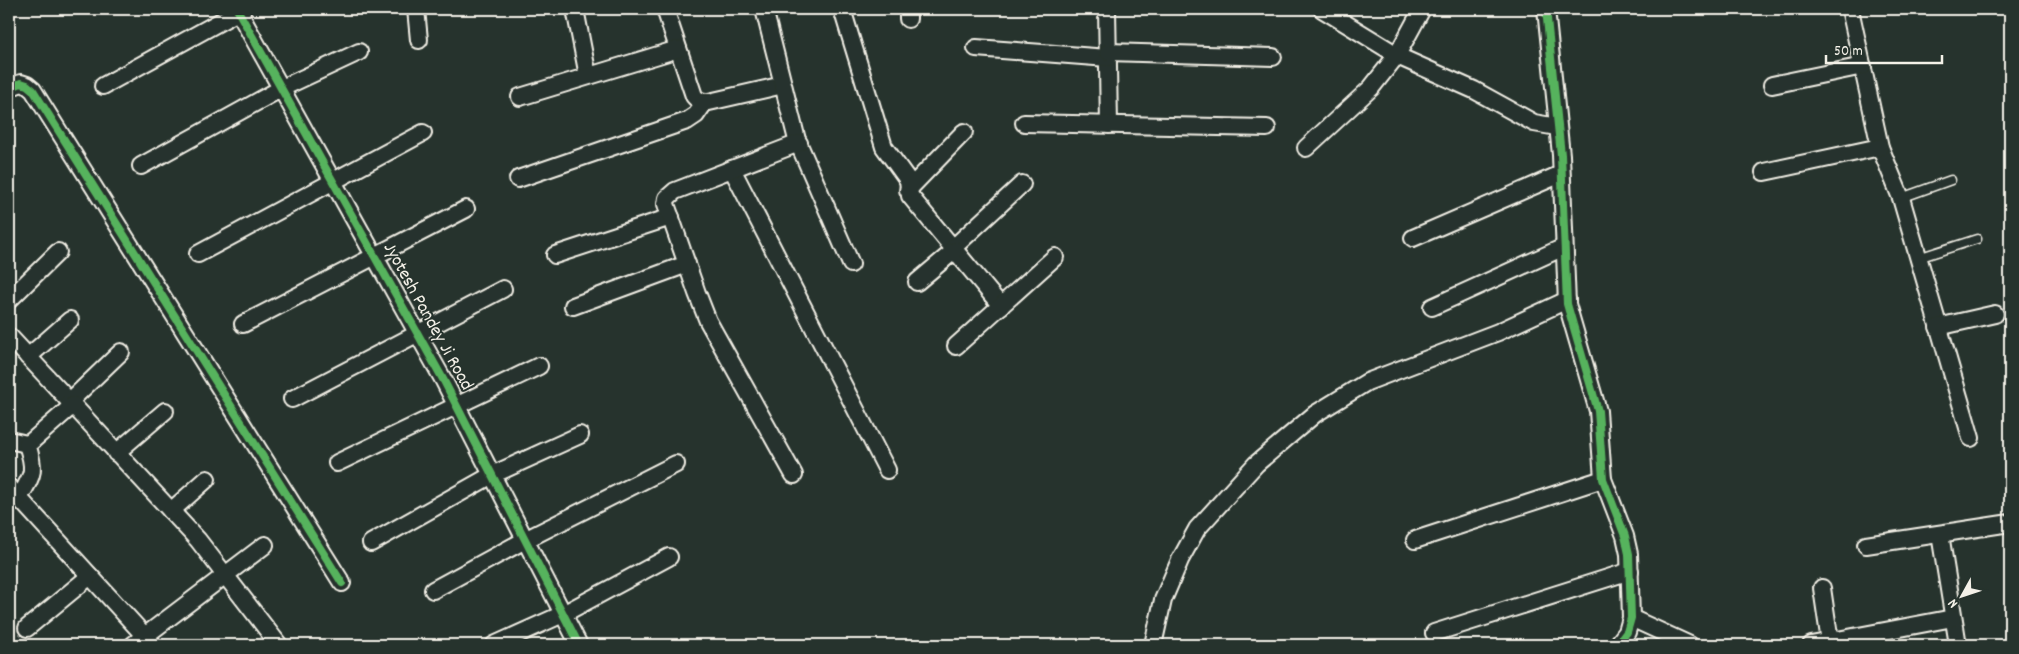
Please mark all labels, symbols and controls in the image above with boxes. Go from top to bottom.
scale bar [1826,32,1943,64]
text: 50 m [1834,41,1863,63]
street label: Jyotesh Pandey Ji Road [375,238,479,396]
north arrow [1936,572,1986,622]
text: N [1944,594,1963,612]

